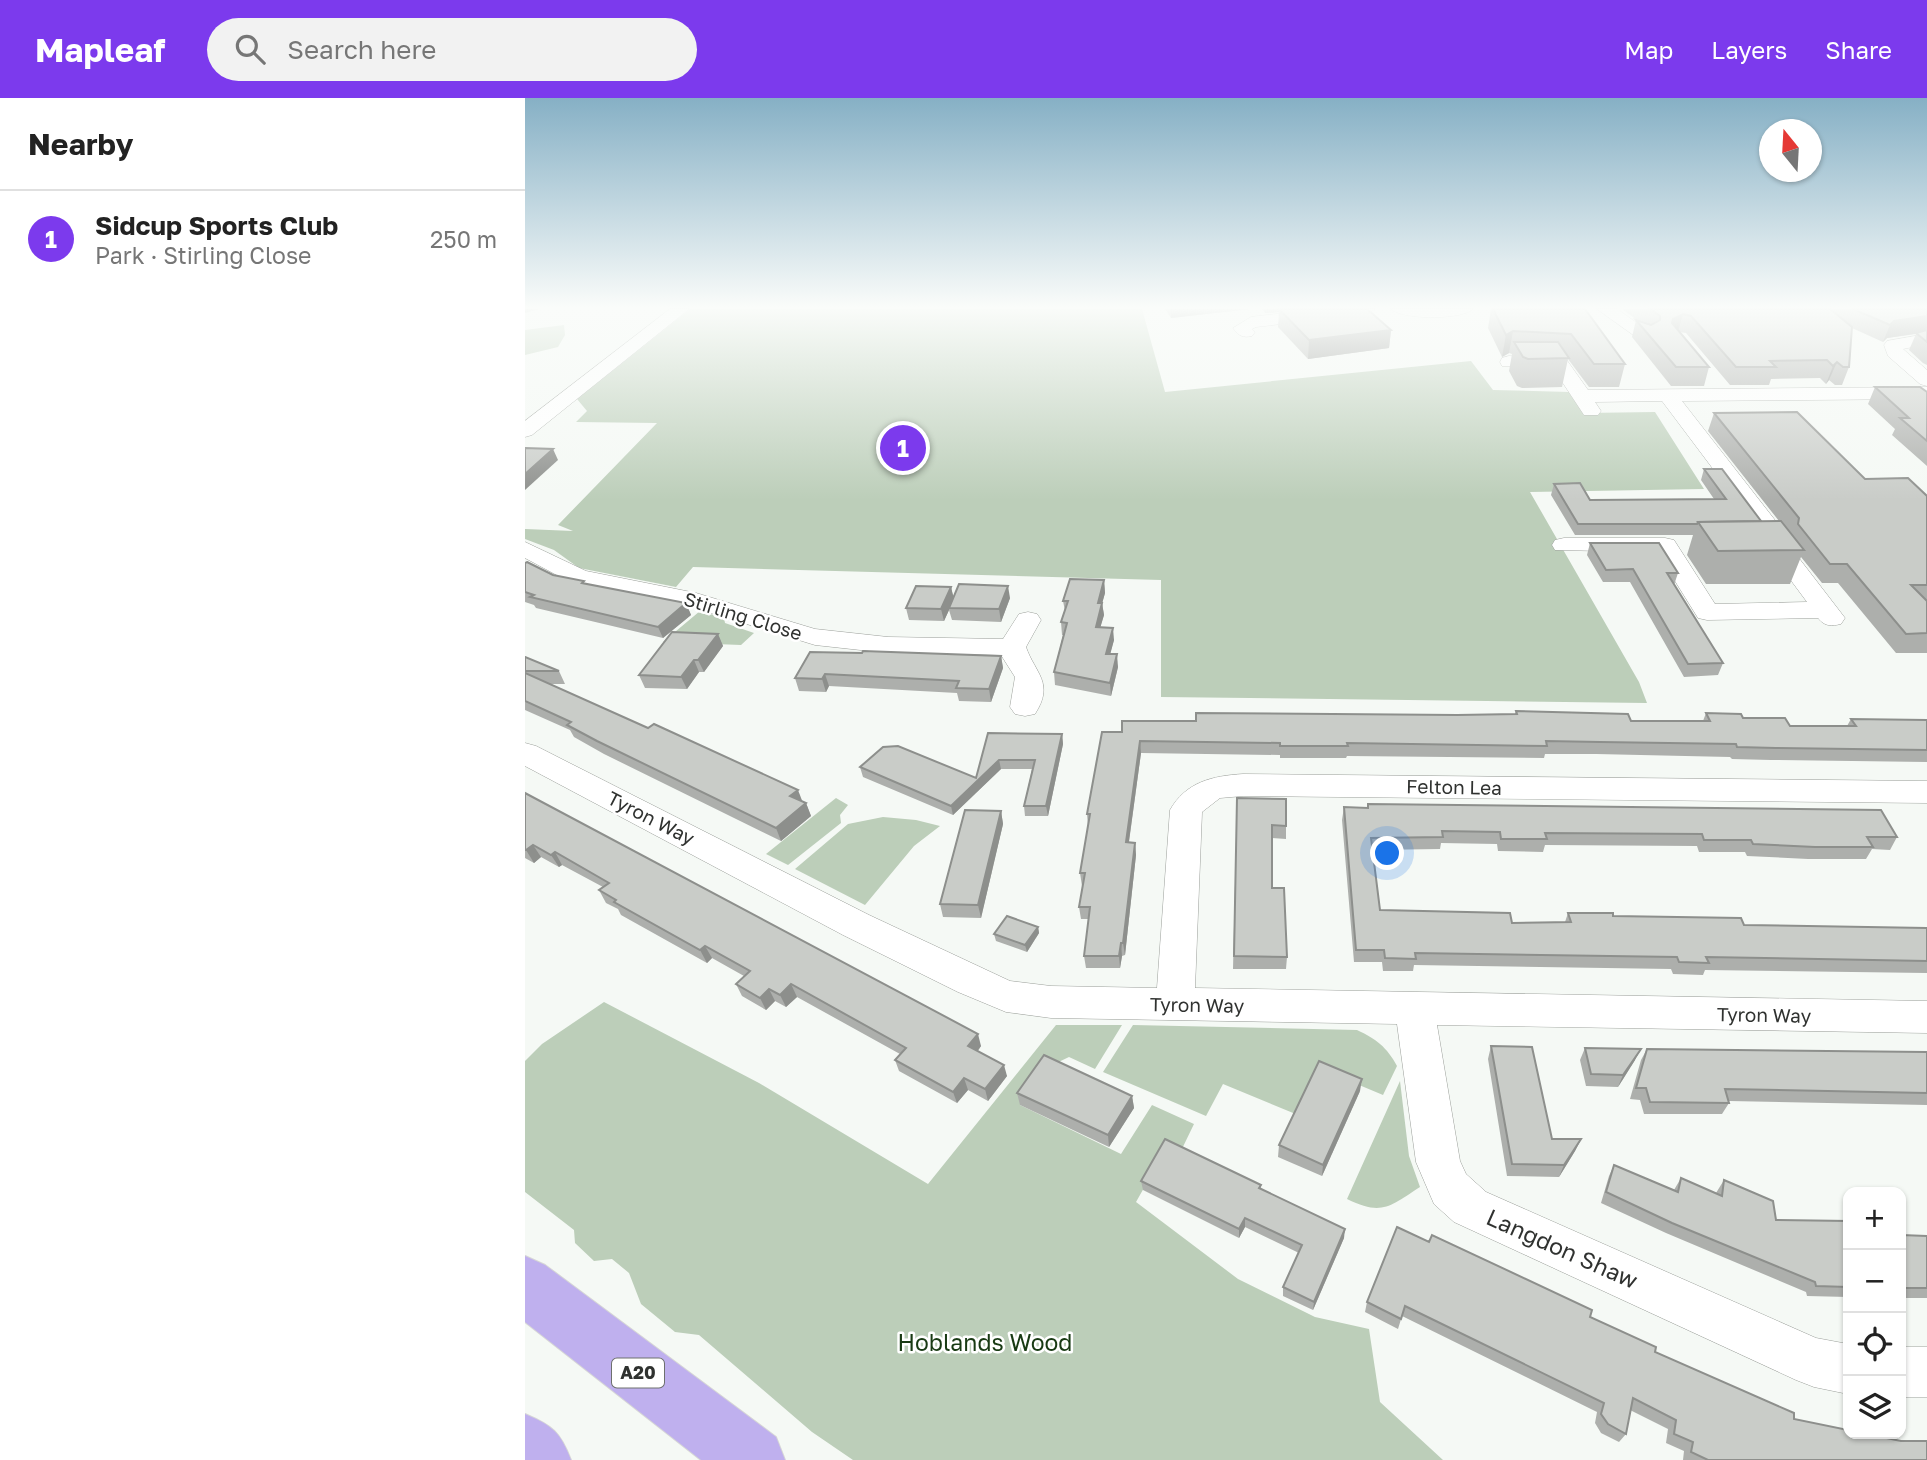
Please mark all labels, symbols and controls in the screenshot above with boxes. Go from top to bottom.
search box [207,18,697,81]
text: Mapleaf [35,30,165,69]
icon: search [231,30,269,68]
text: Search here [287,34,436,65]
text: Map [1624,35,1673,64]
text: Layers [1711,35,1787,64]
text: Share [1825,35,1892,64]
north arrow [1759,119,1822,182]
text: Nearby [28,126,133,162]
text: Sidcup Sports Club [95,210,338,241]
text: 1 [45,225,57,253]
text: 250 m [430,225,497,253]
text: Park · Stirling Close [95,241,311,269]
pin: 1 [880,422,926,474]
street label: Stirling Close [681,587,805,644]
street label: Felton Lea [1406,774,1502,799]
street label: Tyron Way [604,786,699,849]
your location [1370,836,1404,870]
street label: Tyron Way [1150,992,1245,1017]
street label: Tyron Way [1717,1002,1812,1027]
map controls [1843,1187,1906,1439]
button: + [1843,1187,1906,1250]
street label: Langdon Shaw [1482,1202,1642,1294]
button: − [1843,1250,1906,1313]
button: locate [1843,1313,1906,1376]
park label: Hoblands Wood [898,1328,1072,1356]
road number: A20 [612,1358,664,1388]
button: layers [1843,1376,1906,1439]

